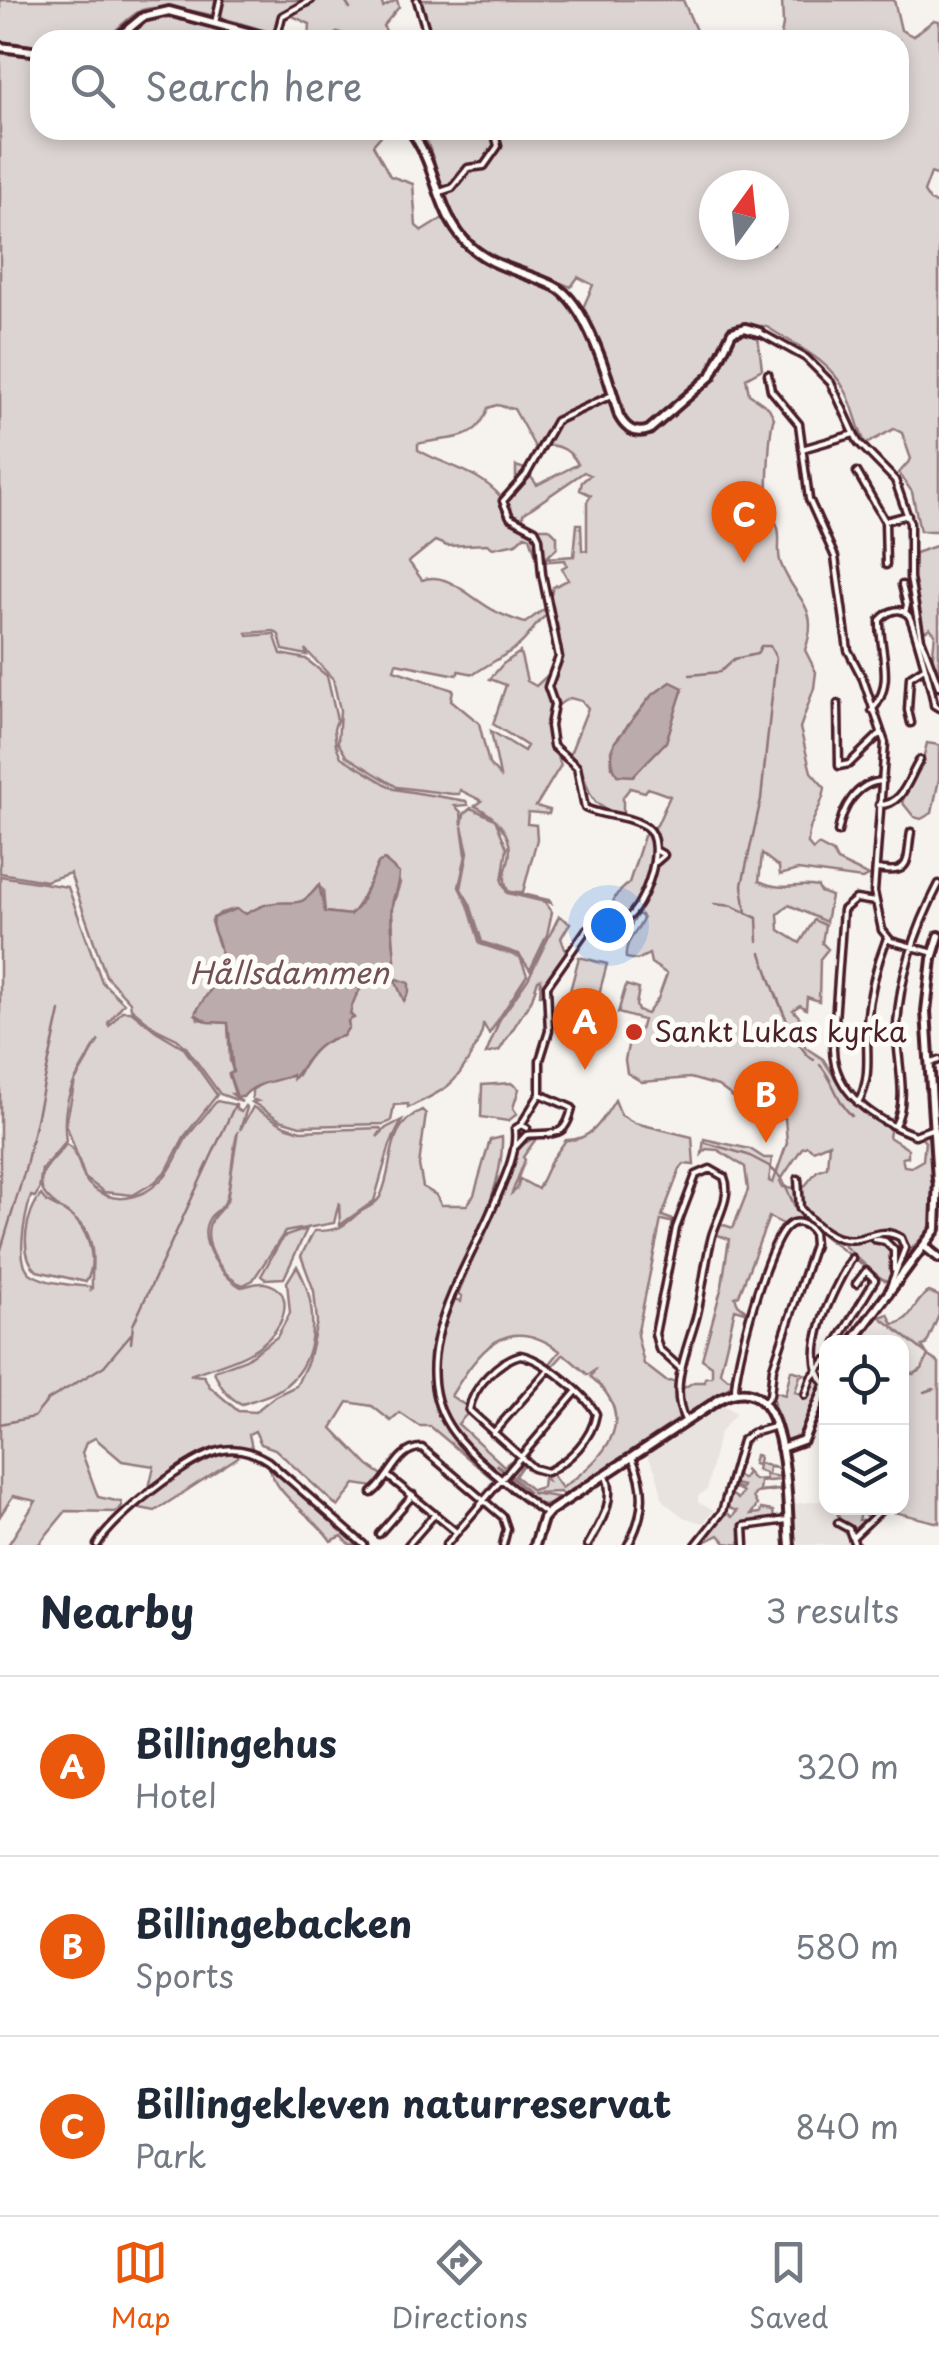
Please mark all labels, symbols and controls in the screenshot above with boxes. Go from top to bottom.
search box [30,30,909,140]
text: Search here [145,57,362,114]
icon: search [65,58,120,113]
north arrow [699,170,789,260]
pin: C [712,480,776,563]
your location [583,900,634,951]
water label: Hållsdammen [189,949,391,994]
pin: A [552,988,618,1070]
place label: Sankt Lukas kyrka [654,1009,907,1052]
marker: Sankt Lukas kyrka [623,1021,645,1043]
pin: B [734,1060,798,1143]
map controls [819,1335,909,1515]
button: locate [819,1335,909,1425]
button: layers [819,1425,909,1515]
text: Nearby [40,1579,194,1642]
text: 3 results [765,1586,899,1634]
text: Billingehus [135,1714,337,1771]
text: A [60,1742,85,1790]
text: 320 m [796,1742,899,1790]
text: Hotel [135,1771,217,1819]
text: Billingebacken [135,1894,412,1951]
text: B [62,1922,83,1970]
text: 580 m [795,1922,899,1970]
text: Sports [135,1951,234,1999]
text: Billingekleven naturreservat [135,2074,672,2131]
text: C [60,2102,85,2150]
text: 840 m [796,2102,899,2150]
text: Park [135,2131,207,2179]
tab: Map [111,2235,170,2338]
tab: Directions [392,2235,528,2338]
tab: Saved [749,2235,828,2338]

